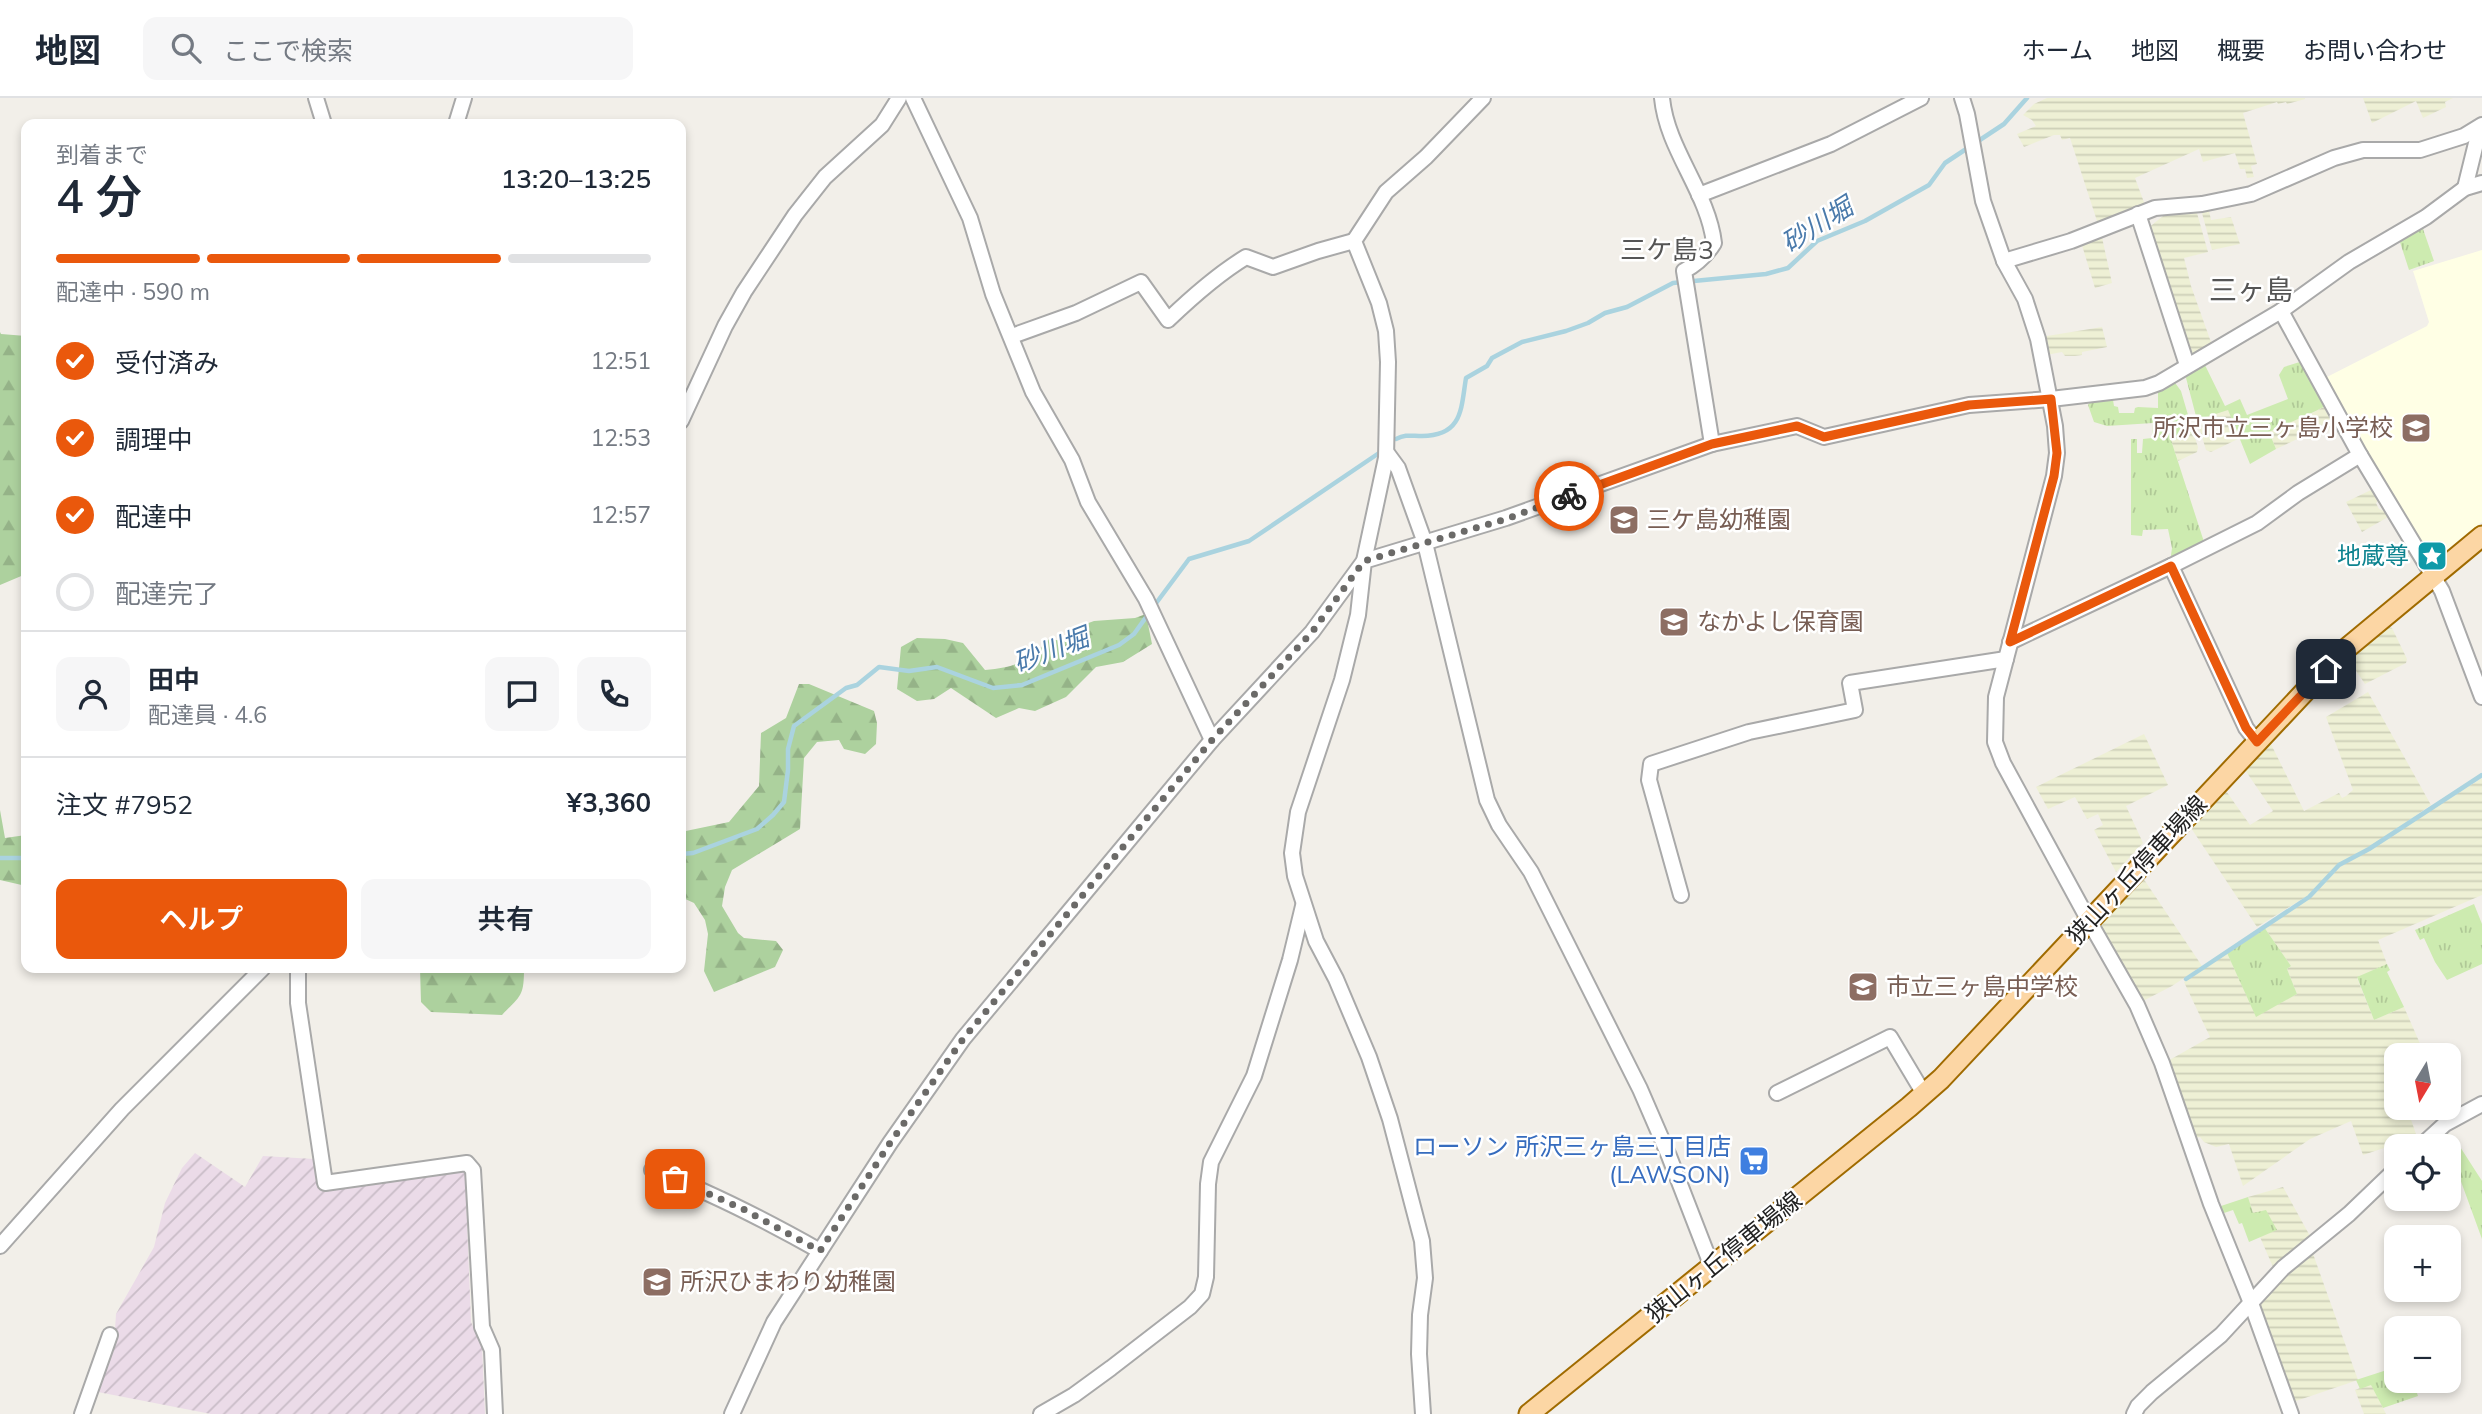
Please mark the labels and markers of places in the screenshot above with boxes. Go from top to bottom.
school or university icon: 所沢市立三ヶ島小学校 [2399,411,2433,445]
place label: 所沢市立三ヶ島小学校 [2153,412,2393,442]
school or university icon: 三ケ島幼稚園 [1607,503,1641,537]
place label: 三ケ島幼稚園 [1647,504,1791,534]
place icon: 地蔵尊 [2415,539,2449,573]
place label: 地蔵尊 [2337,540,2409,570]
school or university icon: なかよし保育園 [1657,605,1691,639]
place label: なかよし保育園 [1697,606,1864,636]
pin [2296,639,2356,699]
school or university icon: 市立三ヶ島中学校 [1846,970,1880,1004]
place label: 市立三ヶ島中学校 [1886,971,2078,1001]
place label: ローソン 所沢三ヶ島三丁目店 (LAWSON) [1413,1131,1731,1189]
supermarket icon: ローソン 所沢三ヶ島三丁目店 (LAWSON) [1737,1144,1771,1178]
pin [645,1149,705,1209]
school or university icon: 所沢ひまわり幼稚園 [640,1265,674,1299]
place label: 所沢ひまわり幼稚園 [680,1266,896,1296]

